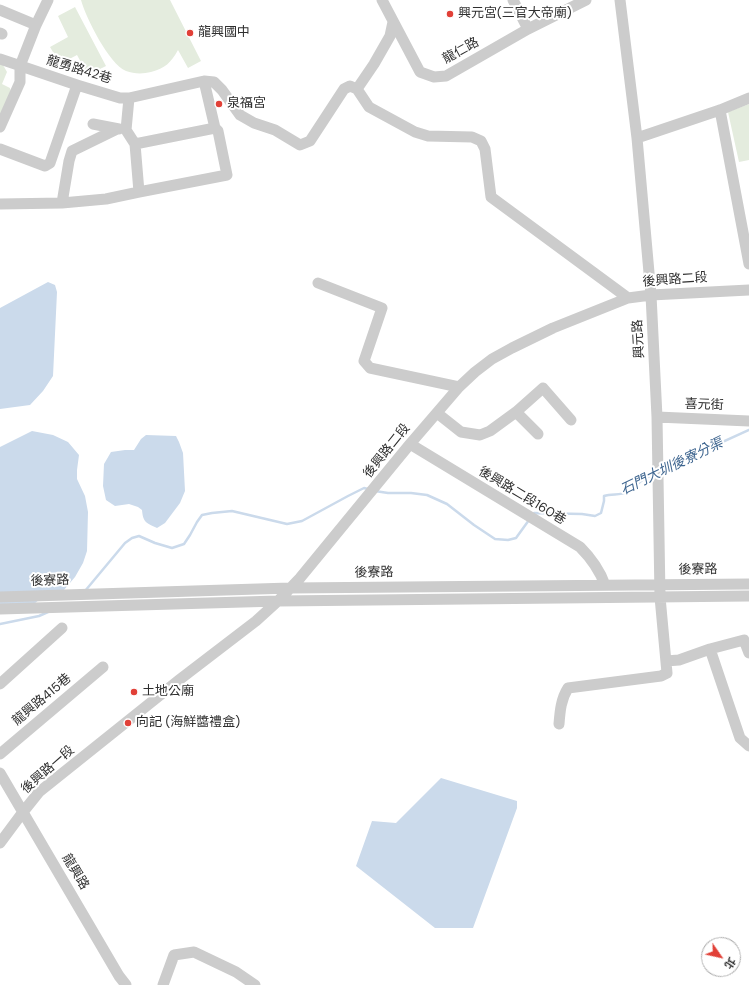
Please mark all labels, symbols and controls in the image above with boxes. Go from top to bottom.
place label: 興元宮(三官大帝廟) [458,6,572,22]
marker: 興元宮(三官大帝廟) [445,9,455,19]
place label: 龍興國中 [198,25,250,41]
marker: 龍興國中 [185,28,195,38]
street label: 龍仁路 [440,35,482,67]
street label: 龍勇路42巷 [45,53,113,87]
place label: 泉福宮 [227,96,266,112]
marker: 泉福宮 [214,99,224,109]
street label: 後興路二段 [642,270,708,290]
street label: 興元路 [630,319,648,359]
street label: 喜元街 [684,397,724,413]
street label: 後興路二段 [360,421,414,481]
water label: 石門大圳後寮分渠 [618,435,726,499]
street label: 後興路二段160巷 [476,464,568,528]
street label: 後寮路 [678,562,718,578]
street label: 後寮路 [354,565,394,581]
street label: 後寮路 [30,573,70,589]
street label: 龍興路415巷 [9,671,75,729]
place label: 土地公廟 [142,684,194,700]
marker: 土地公廟 [129,687,139,697]
place label: 向記 (海鮮醬禮盒) [136,715,240,731]
marker: 向記 (海鮮醬禮盒) [123,718,133,728]
street label: 後興路一段 [18,743,78,797]
street label: 龍興路 [58,851,92,893]
north arrow [701,937,741,977]
text: 北 [721,955,739,972]

